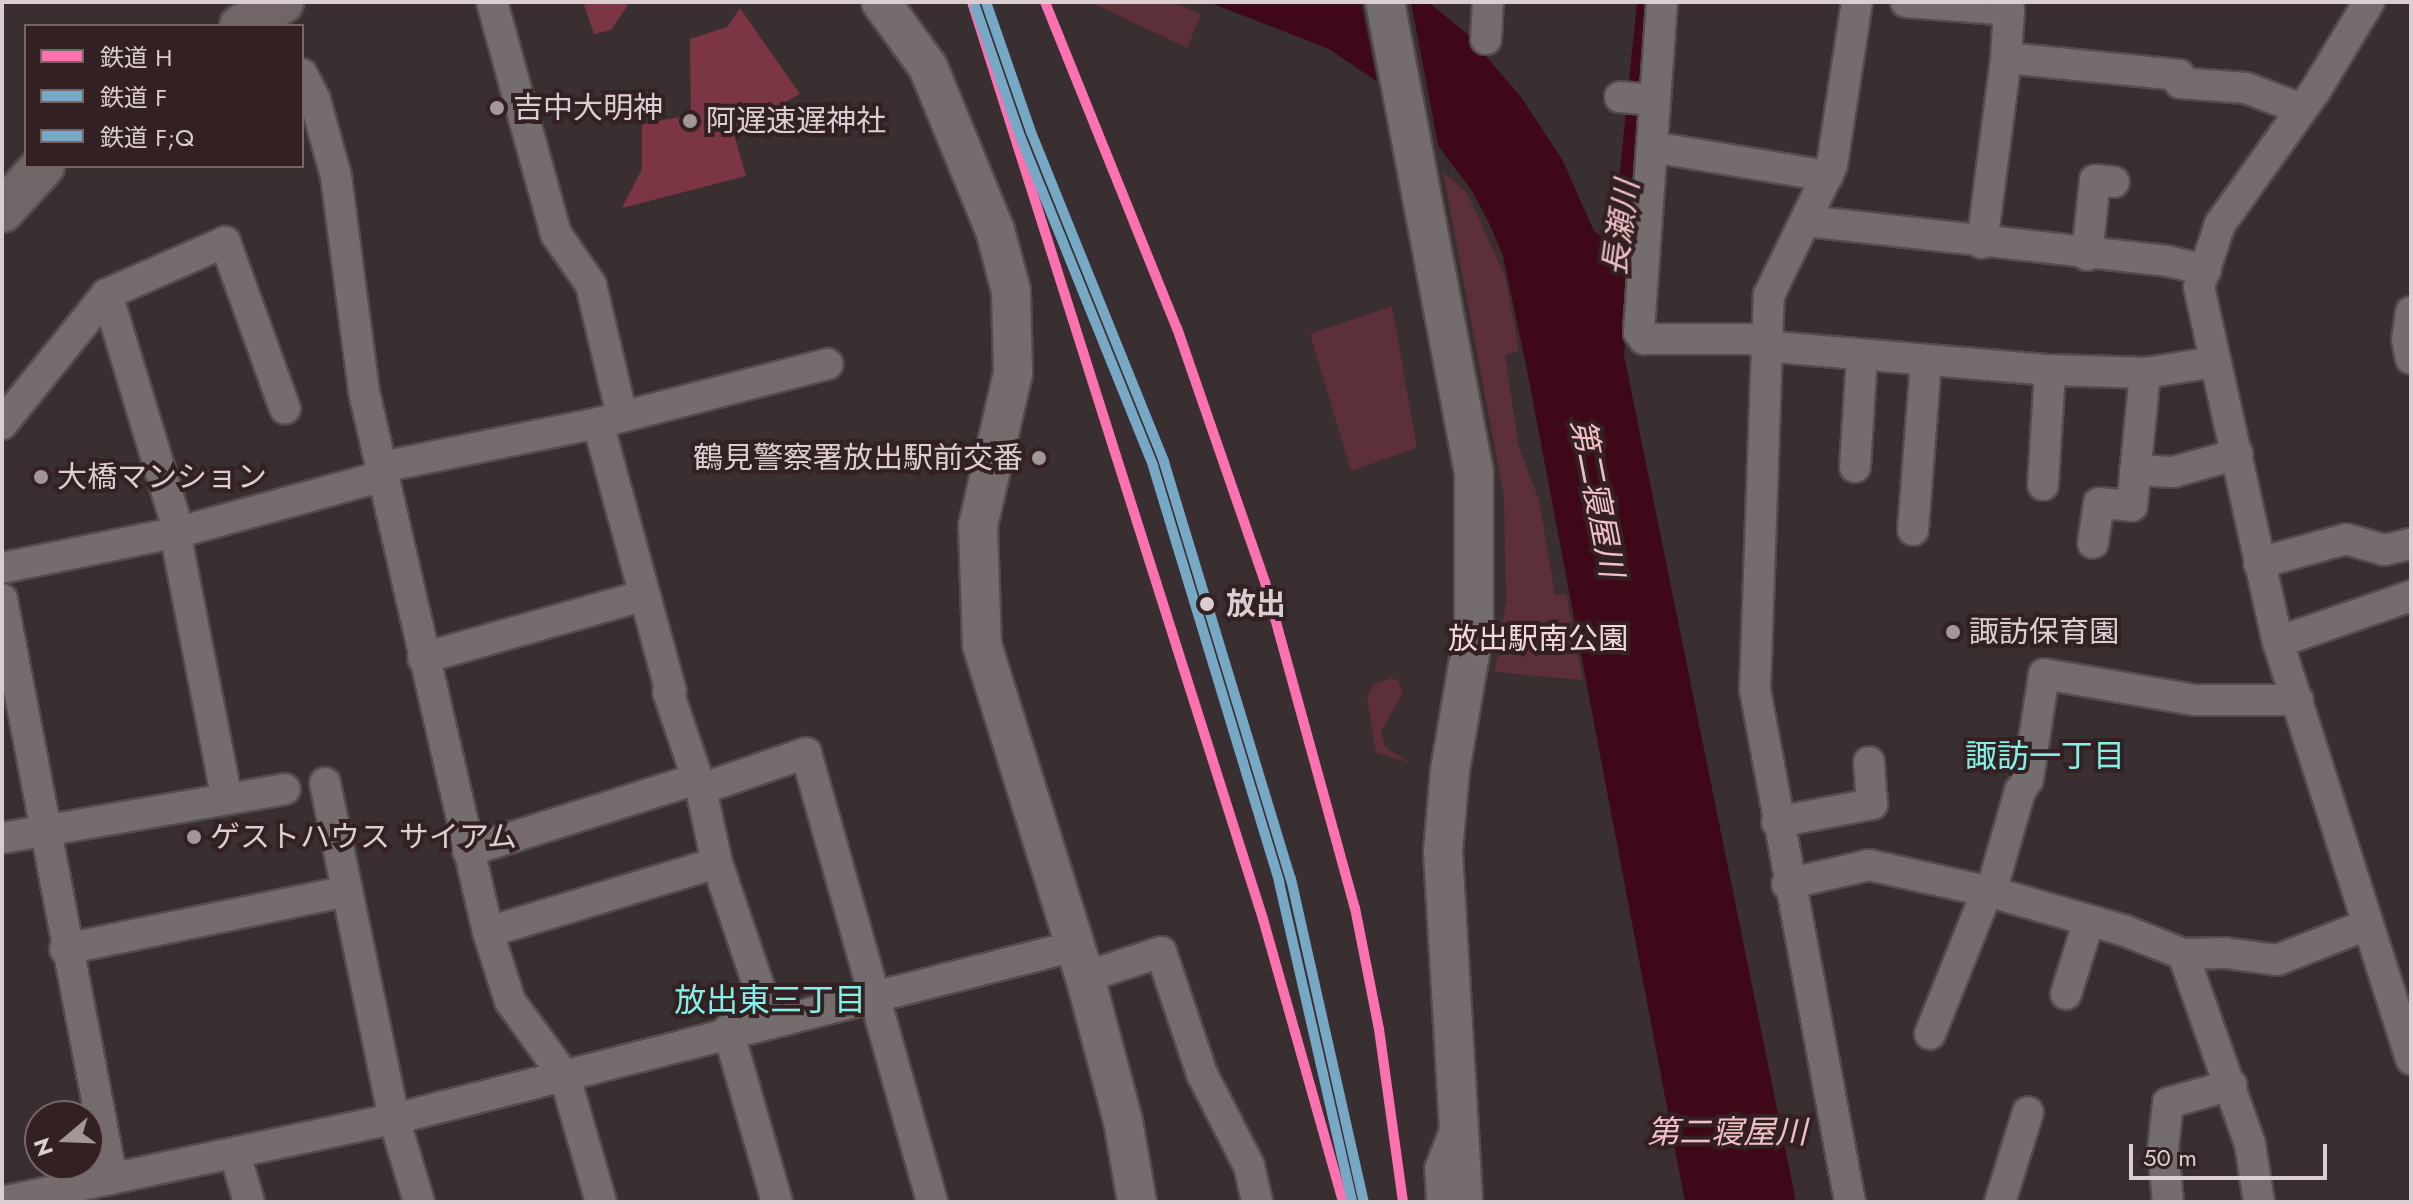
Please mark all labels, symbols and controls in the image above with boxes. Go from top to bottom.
legend [24,24,304,168]
text: 鉄道 H [100,40,172,75]
text: 鉄道 F [100,80,167,115]
place label: 吉中大明神 [513,90,663,126]
marker: 吉中大明神 [488,99,506,117]
place label: 阿遅速遅神社 [706,103,886,139]
marker: 阿遅速遅神社 [681,112,699,130]
text: 鉄道 F;Q [100,120,194,155]
water label: 長瀬川 [1595,178,1647,278]
water label: 第二寝屋川 [1563,416,1631,580]
place label: 鶴見警察署放出駅前交番 [693,440,1023,476]
marker: 鶴見警察署放出駅前交番 [1030,449,1048,467]
place label: 大橋マンション [57,459,267,495]
marker: 大橋マンション [32,468,50,486]
place label: 放出 [1226,586,1286,622]
marker: 放出 [1195,592,1219,616]
place label: 諏訪保育園 [1969,614,2119,650]
park label: 放出駅南公園 [1448,621,1628,657]
marker: 諏訪保育園 [1944,623,1962,641]
district label: 諏訪一丁目 [1965,737,2125,775]
place label: ゲストハウス サイアム [210,819,519,855]
marker: ゲストハウス サイアム [185,828,203,846]
district label: 放出東三丁目 [674,981,866,1019]
north arrow [24,1100,104,1180]
water label: 第二寝屋川 [1647,1113,1807,1151]
scale bar [2133,1128,2331,1178]
text: N [25,1134,61,1161]
text: 50 m [2143,1140,2197,1175]

